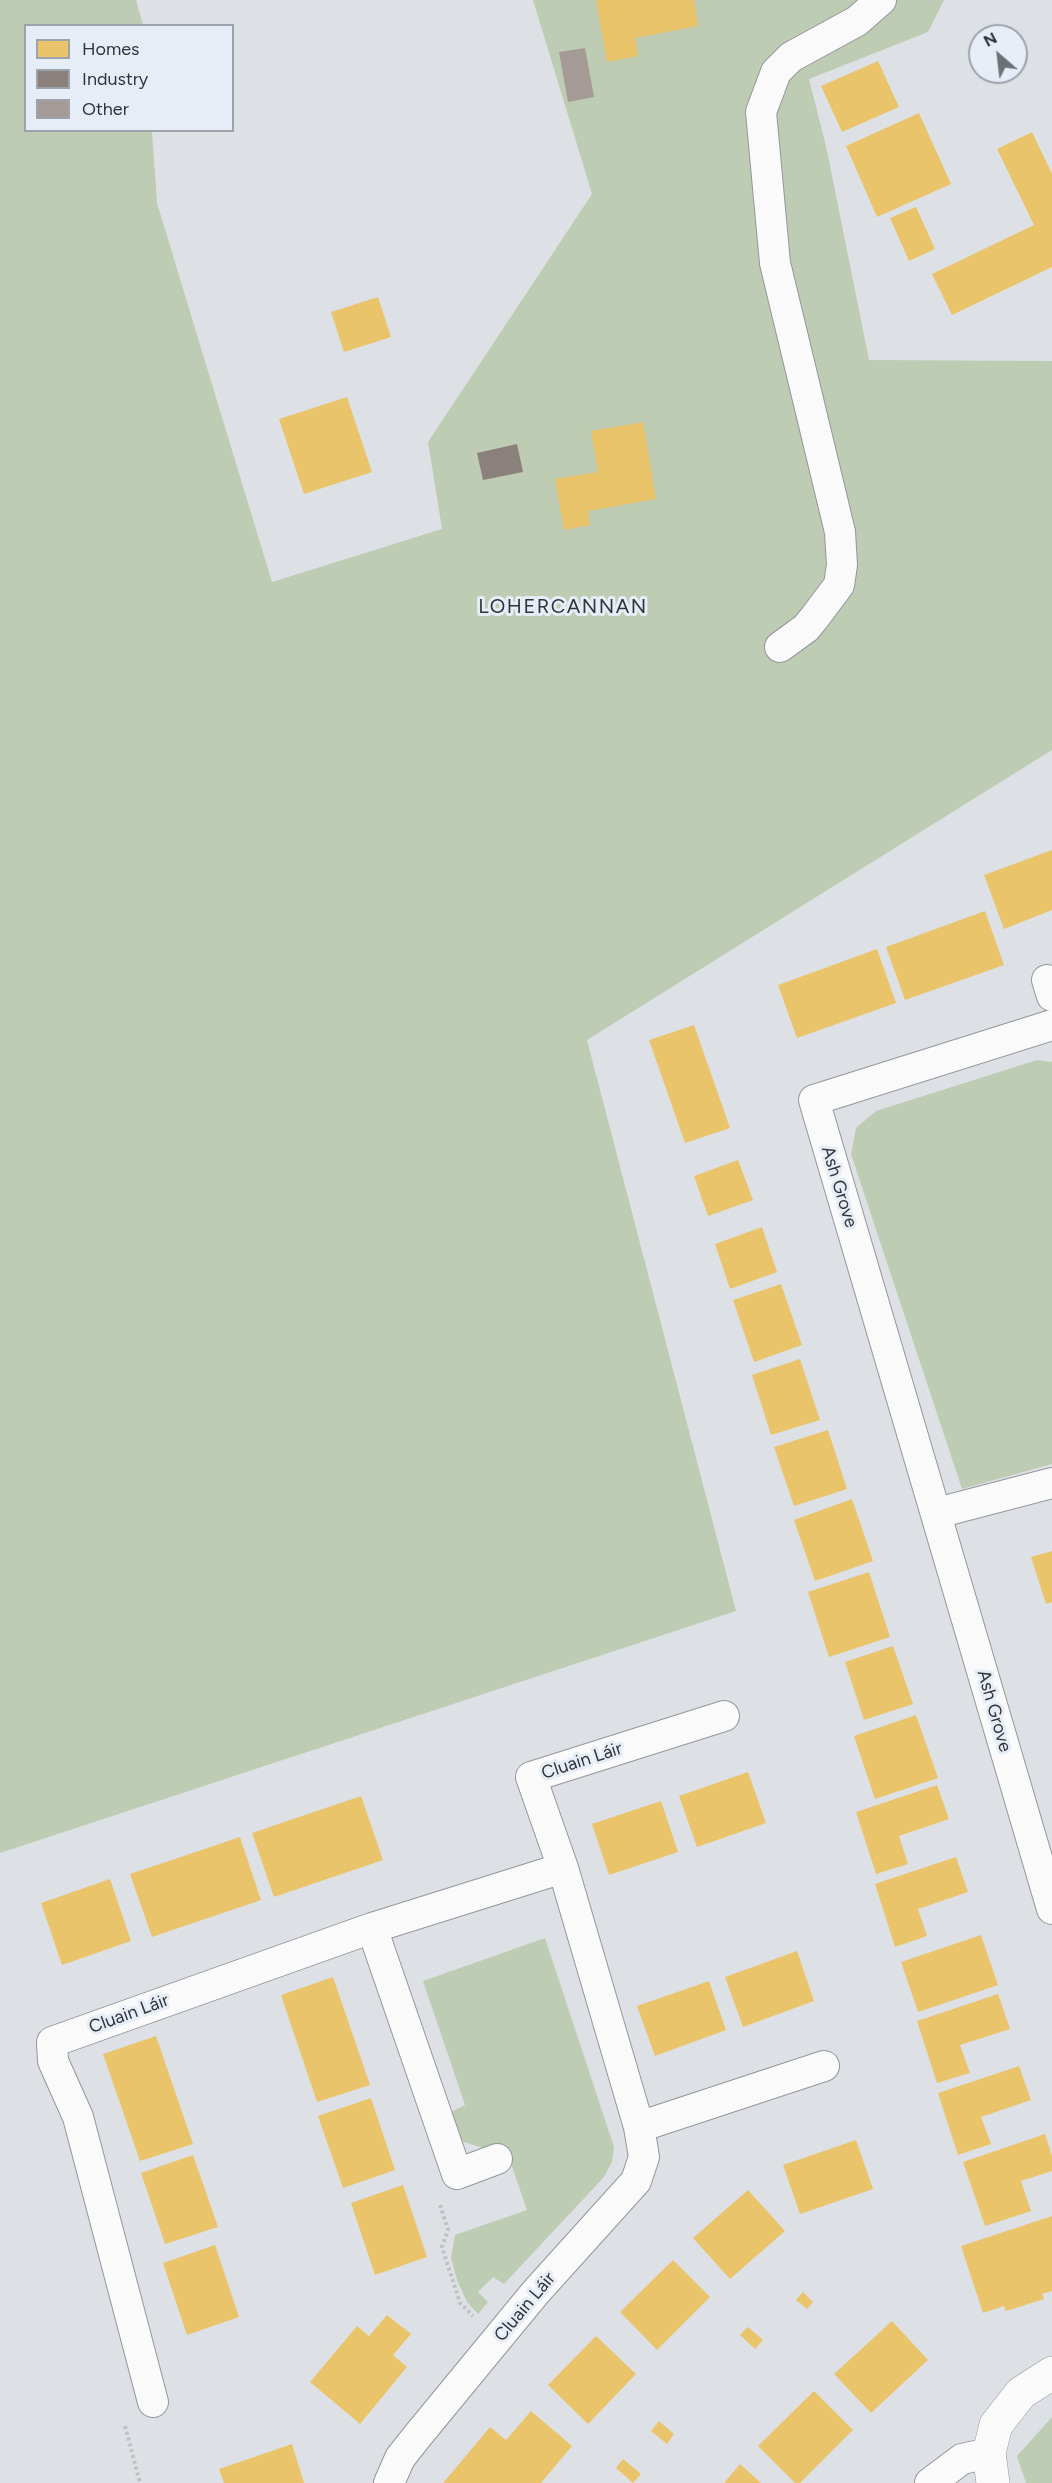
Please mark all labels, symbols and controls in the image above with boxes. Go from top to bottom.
legend [24,24,234,132]
north arrow [968,24,1028,84]
text: N [980,28,1000,51]
text: Homes [82,38,140,60]
text: Industry [82,68,148,90]
text: Other [82,98,129,120]
district label: LOHERCANNAN [478,595,648,619]
street label: Ash Grove [816,1144,862,1230]
street label: Ash Grove [972,1668,1016,1754]
street label: Cluain Láir [539,1738,625,1784]
street label: Cluain Láir [86,1990,172,2038]
street label: Cluain Láir [490,2268,560,2346]

